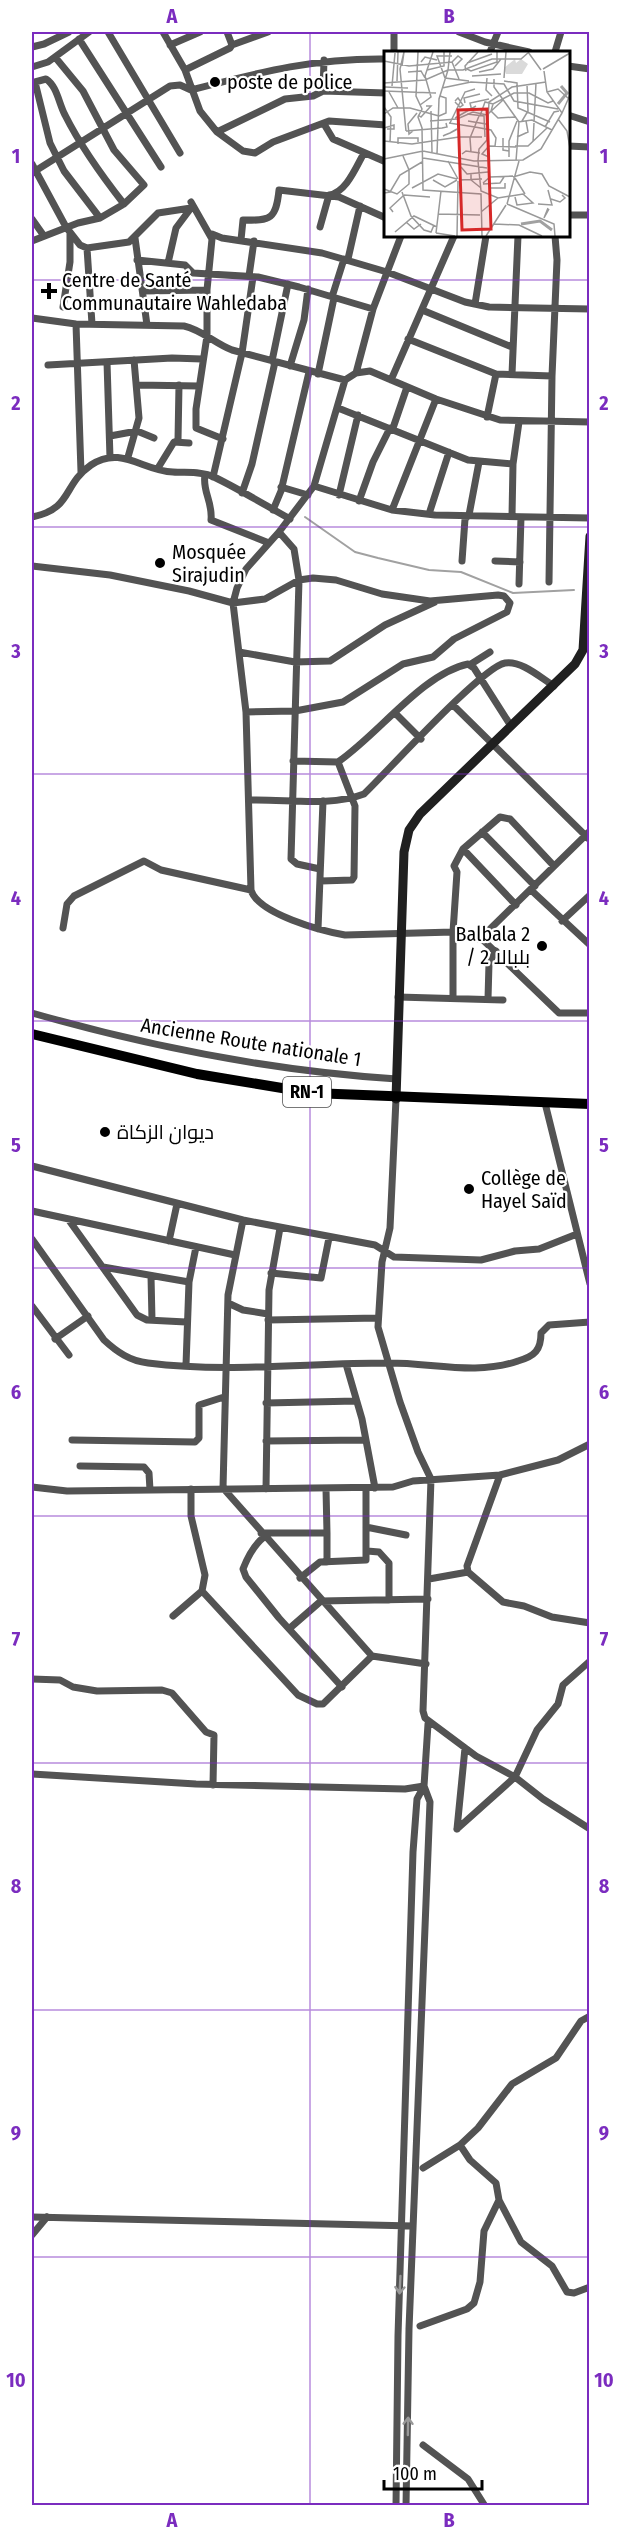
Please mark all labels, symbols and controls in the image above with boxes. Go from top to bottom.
text: A [166,4,179,28]
text: B [443,4,455,28]
inset map [384,51,570,237]
place label: poste de police [227,70,352,94]
marker: poste de police [208,75,222,89]
text: 1 [12,144,20,168]
text: 1 [600,144,608,168]
place label: Centre de Santé Communautaire Wahledaba [62,268,287,315]
marker: Centre de Santé Communautaire Wahledaba [40,282,58,300]
text: 2 [10,391,21,415]
text: 2 [598,391,609,415]
place label: Mosquée Sirajudin [172,540,246,587]
marker: Mosquée Sirajudin [153,556,167,570]
text: 3 [10,639,21,663]
text: 3 [598,639,609,663]
text: 4 [11,886,21,910]
text: 4 [599,886,609,910]
place label: Balbala 2 / بلبالا 2 [456,922,530,969]
marker: Balbala 2 / بلبالا 2 [535,939,549,953]
street label: Ancienne Route nationale 1 [139,1013,363,1071]
road number: RN-1 [283,1077,331,1107]
place label: ديوان الزكاة [117,1120,214,1145]
marker: ديوان الزكاة [98,1125,112,1139]
text: 5 [11,1133,21,1157]
text: 5 [599,1133,609,1157]
place label: Collège de Hayel Saïd [481,1166,567,1213]
marker: Collège de Hayel Saïd [462,1182,476,1196]
text: 6 [11,1380,21,1404]
text: 6 [599,1380,609,1404]
text: 7 [12,1627,21,1651]
text: 7 [600,1627,609,1651]
text: 8 [11,1874,22,1898]
text: 8 [599,1874,610,1898]
text: 9 [11,2121,21,2145]
text: 9 [599,2121,609,2145]
one-way arrow [395,2275,406,2295]
text: 10 [6,2368,26,2392]
text: 10 [594,2368,614,2392]
one-way arrow [402,2417,413,2437]
scale bar [384,2453,482,2491]
text: 100 m [393,2463,437,2485]
text: A [166,2508,179,2532]
text: B [443,2508,455,2532]

